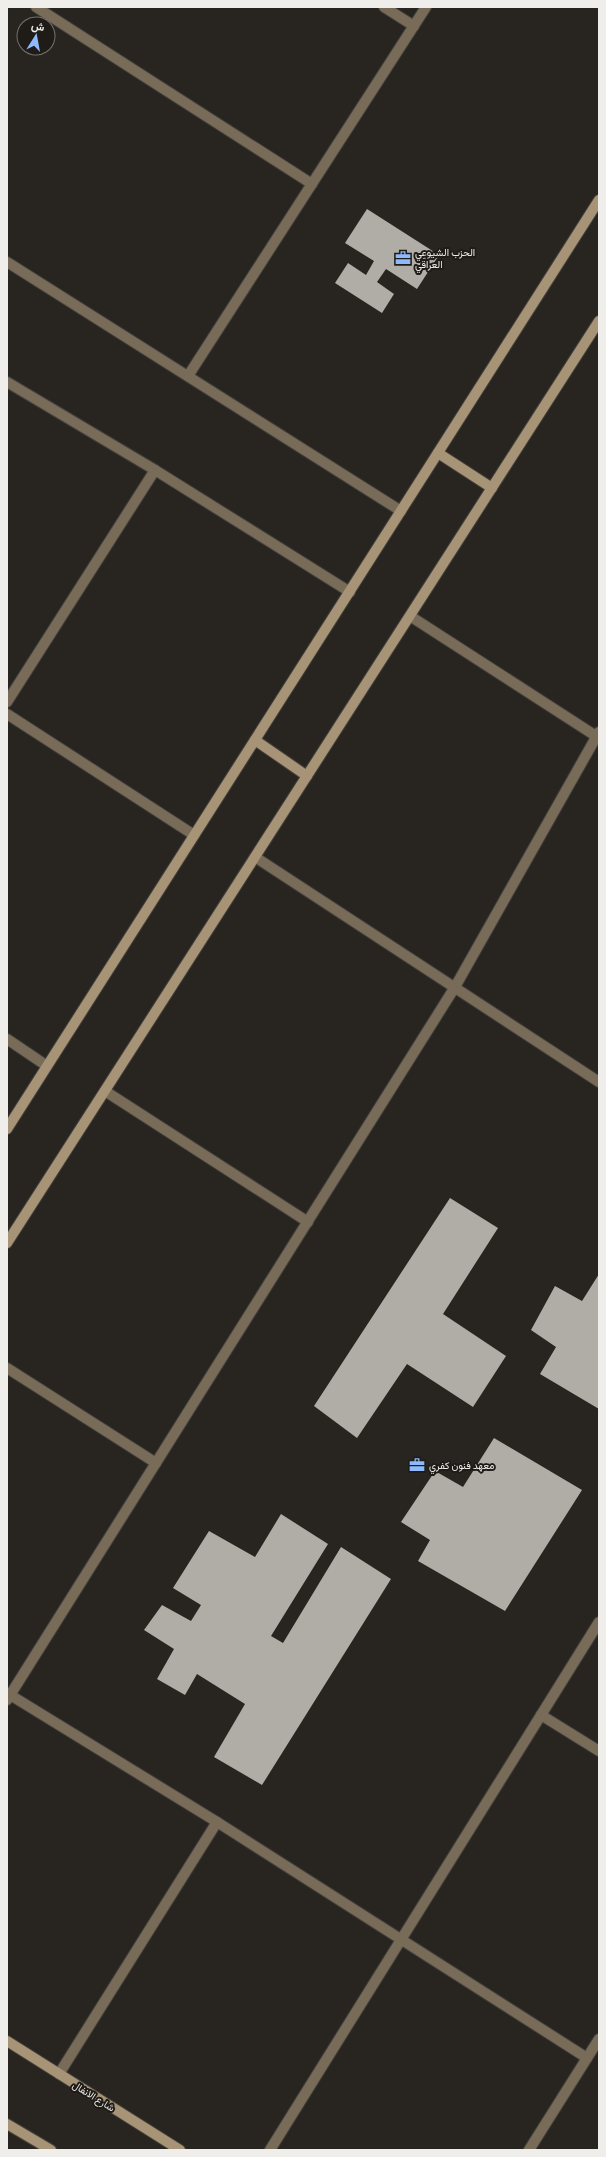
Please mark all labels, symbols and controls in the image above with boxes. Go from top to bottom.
north arrow [16,16,56,56]
text: ش [30,18,46,34]
place label: الحزب الشيوعي العراقي [415,246,475,273]
office icon: الحزب الشيوعي العراقي [394,249,412,267]
office icon: معهد فنون كفري [408,1456,426,1474]
place label: معهد فنون كفري [429,1459,494,1474]
street label: شارع الانفال [70,2078,117,2115]

